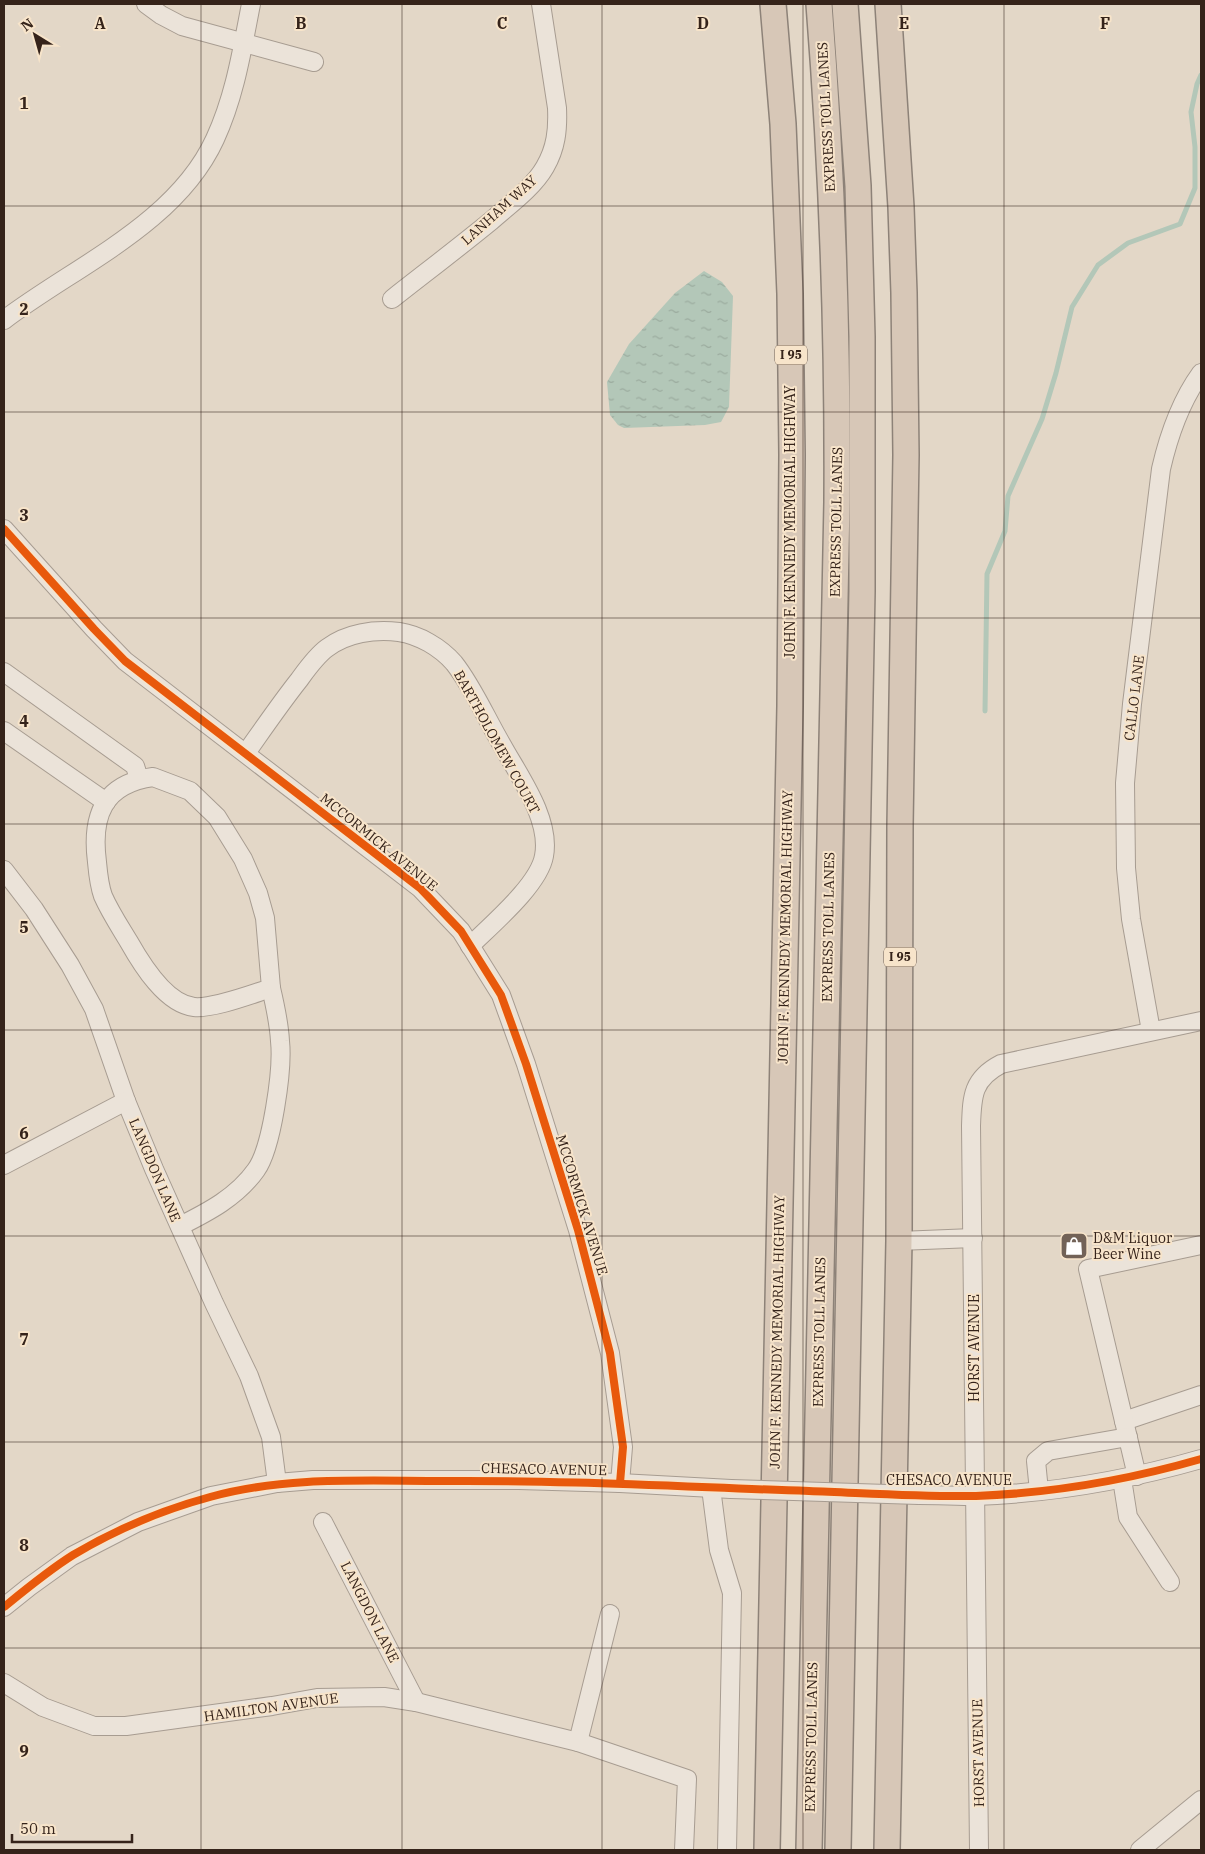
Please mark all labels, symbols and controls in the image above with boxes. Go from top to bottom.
north arrow [10,10,60,60]
text: A [94,13,106,33]
text: B [295,13,307,33]
text: C [497,13,507,33]
text: D [697,13,709,33]
text: E [899,13,909,33]
text: F [1100,13,1110,33]
text: N [17,14,37,35]
street label: EXPRESS TOLL LANES [813,42,839,192]
text: 1 [19,93,29,113]
street label: LANHAM WAY [457,171,541,249]
text: 2 [19,299,29,319]
road number: I 95 [775,346,807,364]
street label: JOHN F. KENNEDY MEMORIAL HIGHWAY [781,385,799,659]
street label: EXPRESS TOLL LANES [826,447,846,597]
text: 3 [19,505,29,525]
street label: CALLO LANE [1120,654,1148,742]
street label: BARTHOLOMEW COURT [450,667,544,817]
text: 4 [19,711,29,731]
street label: MCCORMICK AVENUE [317,789,441,895]
street label: JOHN F. KENNEDY MEMORIAL HIGHWAY [774,790,796,1064]
street label: EXPRESS TOLL LANES [818,852,838,1002]
text: 5 [19,917,29,937]
road number: I 95 [884,948,916,966]
street label: LANGDON LANE [125,1115,185,1225]
text: 6 [19,1123,29,1143]
street label: MCCORMICK AVENUE [552,1133,612,1277]
street label: JOHN F. KENNEDY MEMORIAL HIGHWAY [766,1195,788,1469]
place label: D&M Liquor Beer Wine [1093,1229,1173,1263]
shop icon: D&M Liquor Beer Wine [1059,1231,1089,1261]
street label: EXPRESS TOLL LANES [809,1257,829,1407]
street label: HORST AVENUE [965,1294,983,1402]
text: 7 [19,1329,29,1349]
street label: CHESACO AVENUE [481,1459,607,1479]
street label: CHESACO AVENUE [886,1471,1012,1489]
text: 8 [19,1535,29,1555]
street label: LANGDON LANE [337,1558,403,1666]
street label: EXPRESS TOLL LANES [801,1662,821,1812]
street label: HAMILTON AVENUE [203,1689,339,1725]
street label: HORST AVENUE [968,1699,988,1807]
text: 9 [19,1741,29,1761]
scale bar [12,1812,132,1844]
text: 50 m [20,1819,56,1838]

